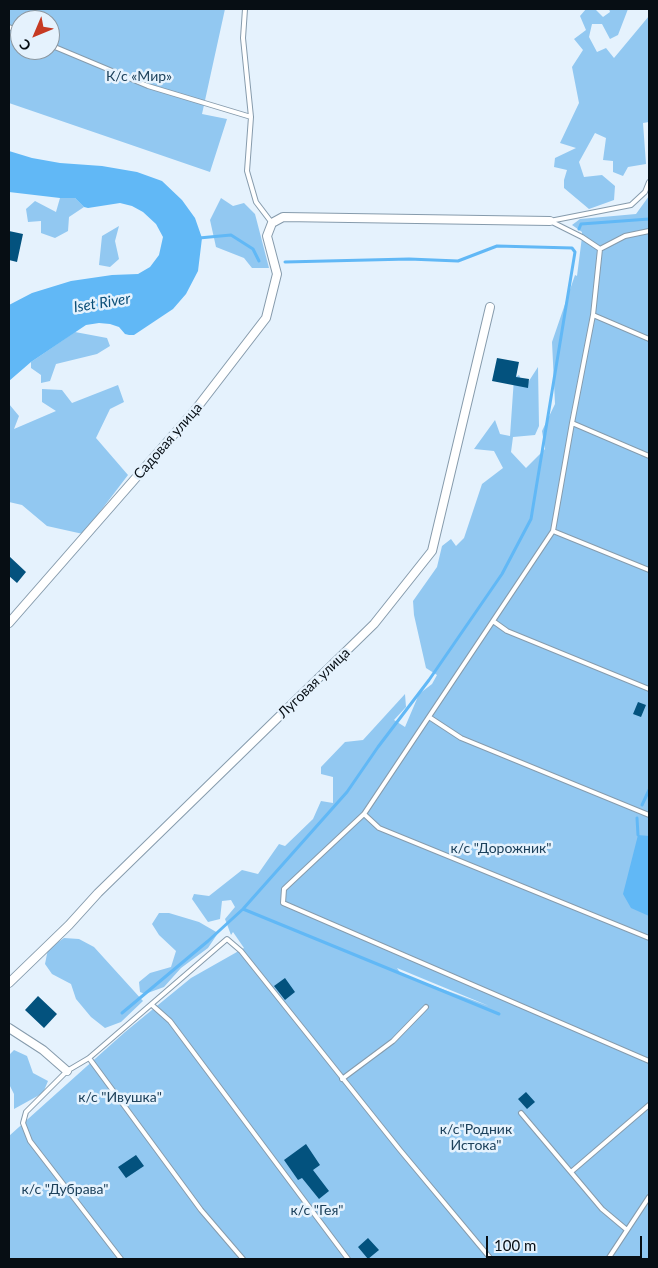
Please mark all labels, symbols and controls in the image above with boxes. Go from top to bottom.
north arrow [10,10,60,60]
text: С [15,36,34,55]
park label: К/с «Мир» [106,68,172,84]
water label: Iset River [72,290,132,316]
street label: Садовая улица [130,399,206,483]
street label: Луговая улица [275,645,353,721]
park label: к/с "Дорожник" [451,840,551,856]
park label: к/с "Ивушка" [78,1089,162,1105]
park label: к/с"Родник Истока" [440,1121,512,1154]
park label: к/с "Дубрава" [21,1181,109,1197]
park label: к/с "Гея" [291,1202,343,1218]
scale bar [488,1226,644,1258]
text: 100 m [494,1236,536,1254]

